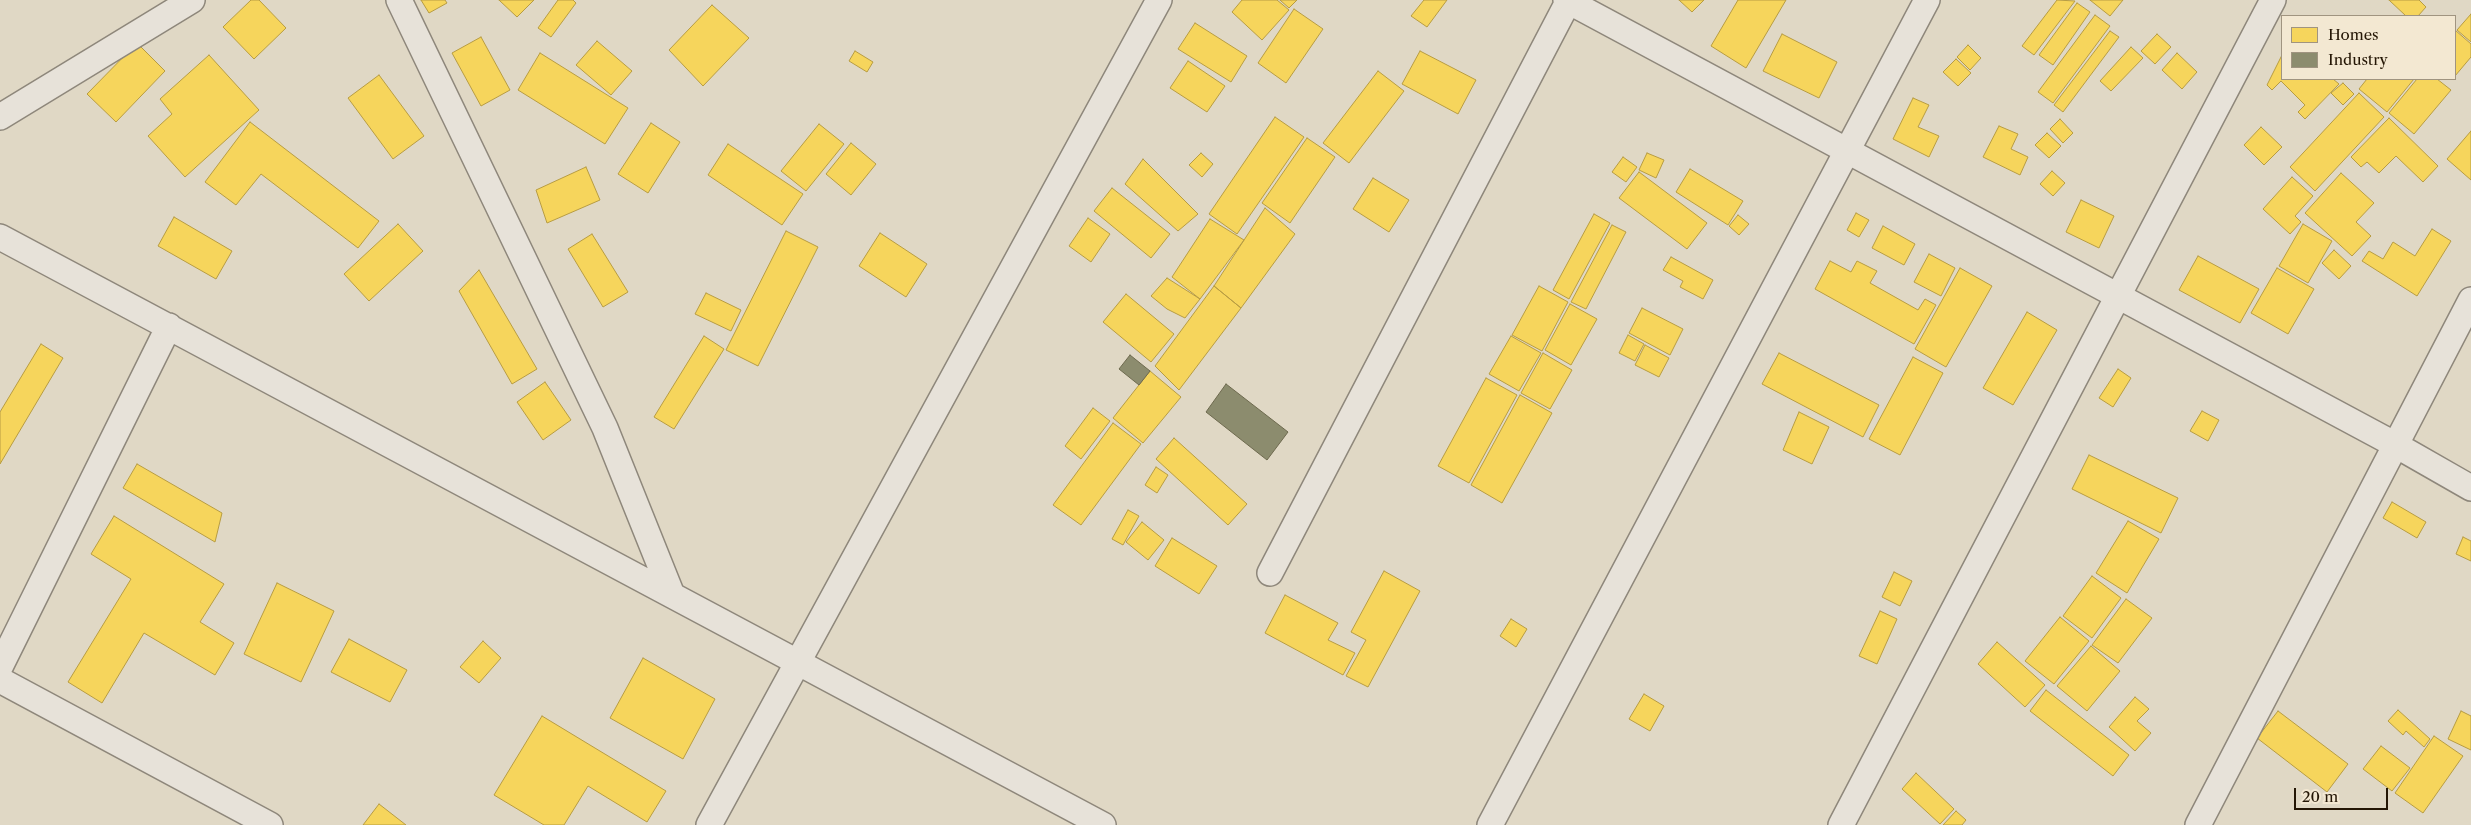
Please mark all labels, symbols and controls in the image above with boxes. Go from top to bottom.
legend [2281,15,2456,80]
text: Homes [2328,25,2379,44]
text: Industry [2328,50,2388,69]
scale bar [2296,778,2390,810]
text: 20 m [2302,787,2338,806]

